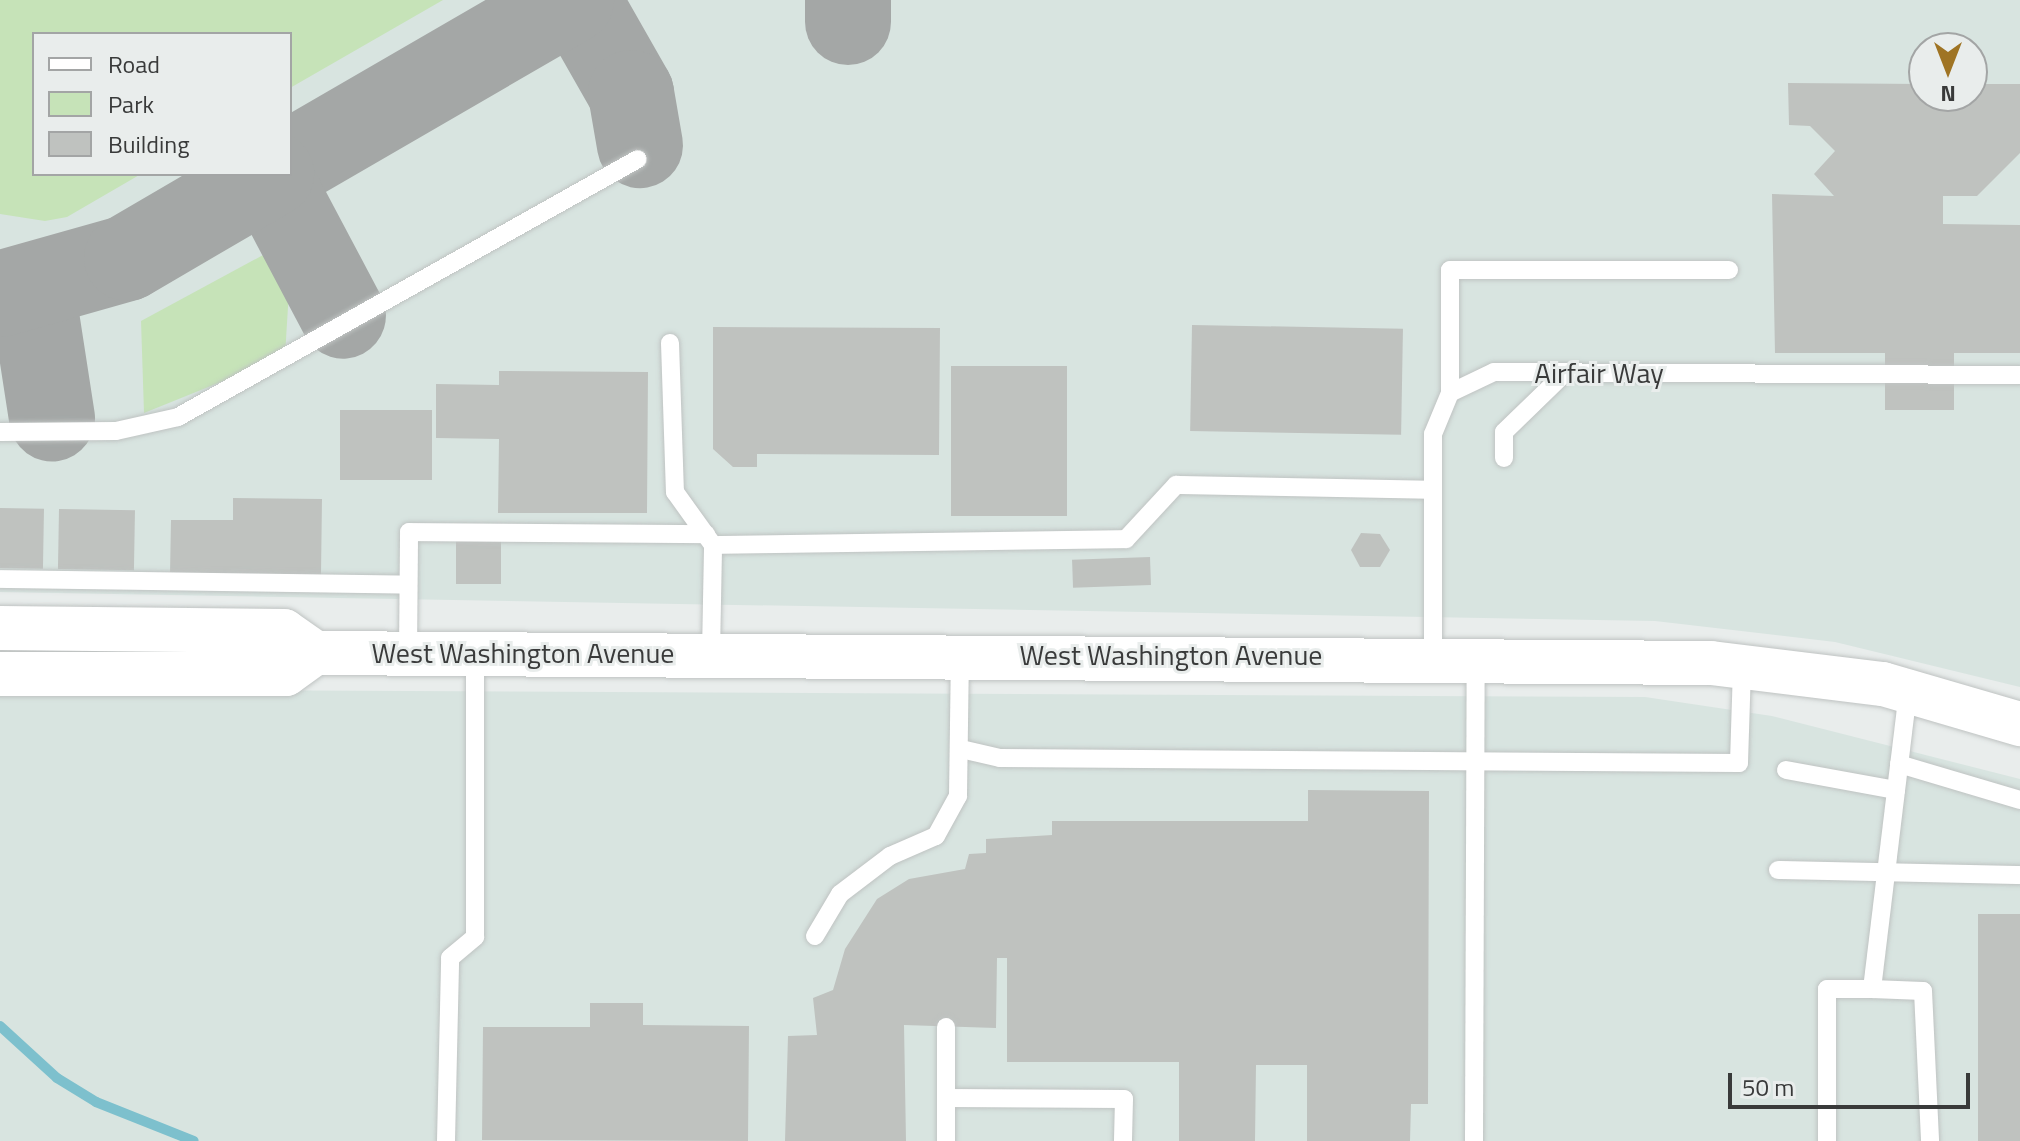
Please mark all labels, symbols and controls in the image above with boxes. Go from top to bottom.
legend [32,32,292,176]
north arrow [1908,32,1988,112]
text: Road [108,46,160,82]
text: N [1940,77,1956,111]
text: Park [108,86,154,122]
text: Building [108,126,190,162]
street label: Airfair Way [1534,356,1664,390]
street label: West Washington Avenue [372,636,674,670]
street label: West Washington Avenue [1020,638,1322,672]
scale bar [1732,1057,1974,1107]
text: 50 m [1742,1069,1794,1105]

